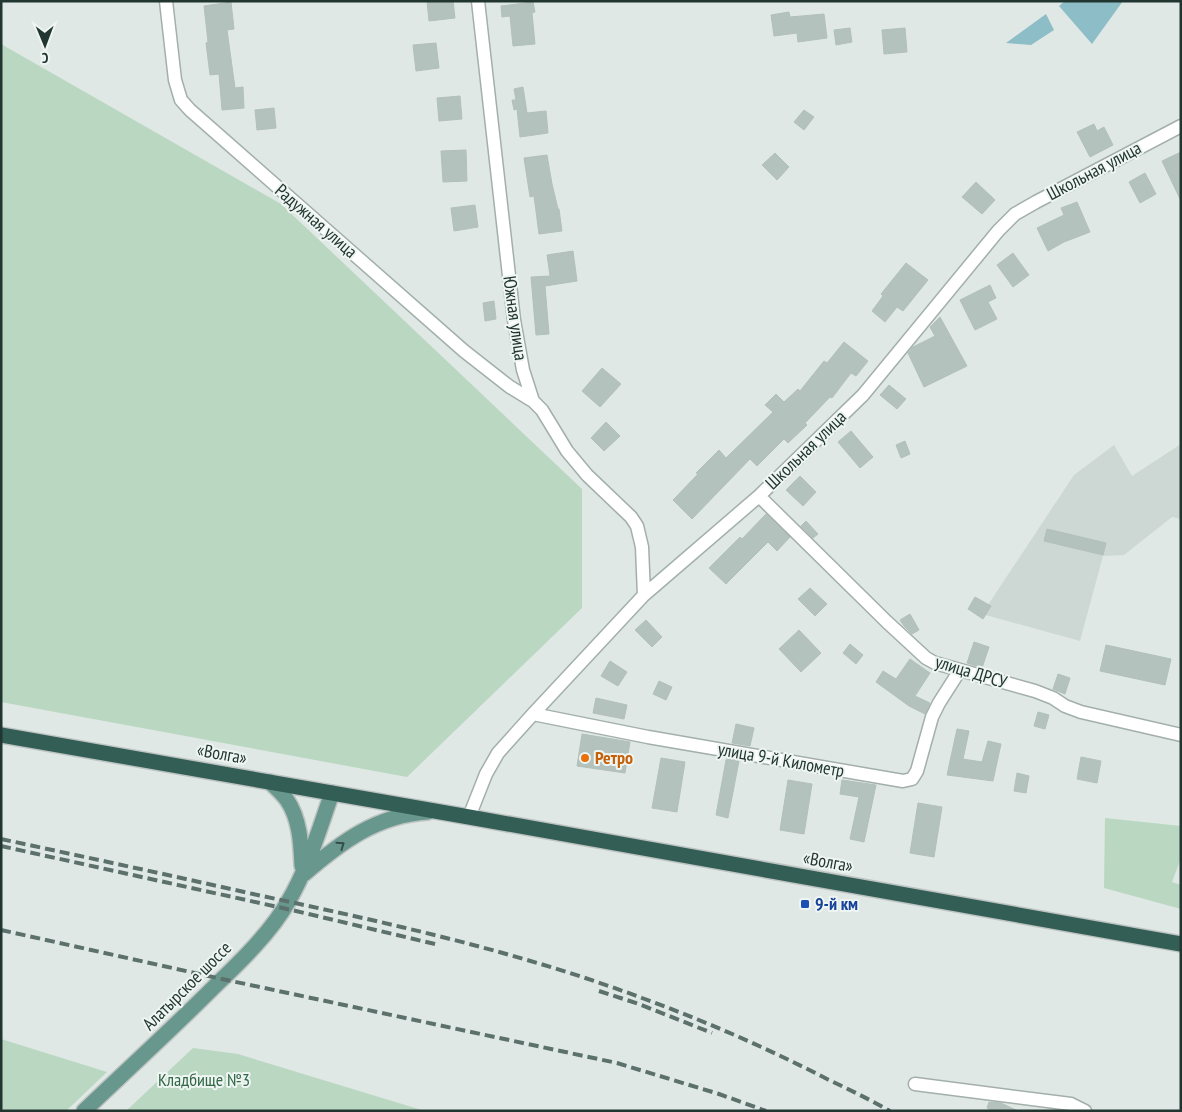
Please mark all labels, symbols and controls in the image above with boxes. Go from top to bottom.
north arrow [20,20,70,70]
text: С [41,49,49,67]
street label: Школьная улица [1042,136,1145,205]
street label: Радужная улица [270,179,362,263]
street label: Южная улица [498,274,533,362]
street label: Школьная улица [760,405,851,494]
street label: улица ДРСУ [932,650,1011,694]
street label: улица 9-й Километр [716,737,846,782]
street label: «Волга» [195,738,249,769]
place label: Ретро [595,746,633,769]
marker: Ретро [579,752,591,764]
one-way arrow [335,842,344,851]
street label: «Волга» [801,846,855,877]
place label: 9-й км [815,892,858,915]
marker: 9-й км [799,898,811,910]
street label: Алатырское шоссе [137,936,236,1035]
park label: Кладбище №3 [158,1068,250,1091]

